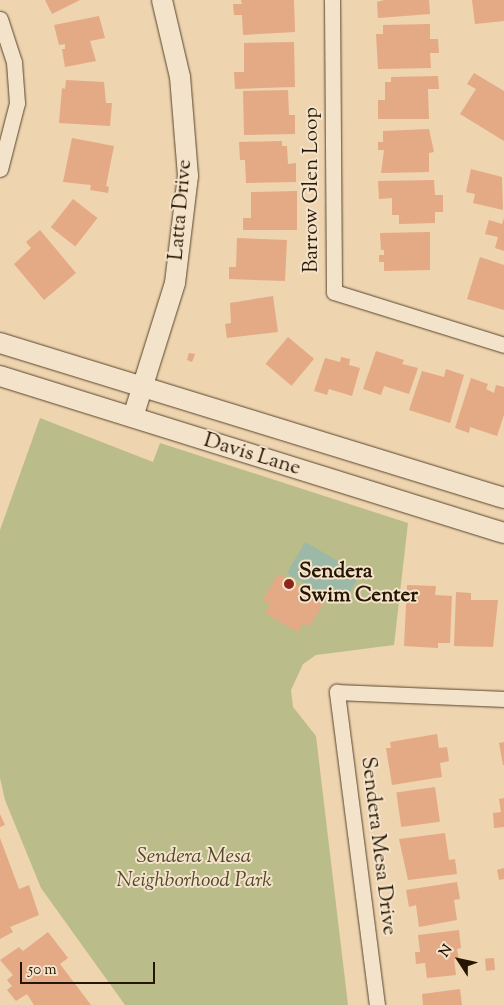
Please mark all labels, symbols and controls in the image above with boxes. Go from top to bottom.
street label: Barrow Glen Loop [299,107,325,273]
street label: Latta Drive [164,159,198,261]
street label: Davis Lane [200,428,304,482]
place label: Sendera Swim Center [299,559,418,609]
marker: Sendera Swim Center [283,578,295,590]
street label: Sendera Mesa Drive [355,755,401,937]
park label: Sendera Mesa Neighborhood Park [116,844,272,894]
north arrow [434,935,484,985]
text: N [435,941,458,962]
scale bar [22,952,158,984]
text: 50 m [28,960,57,981]

